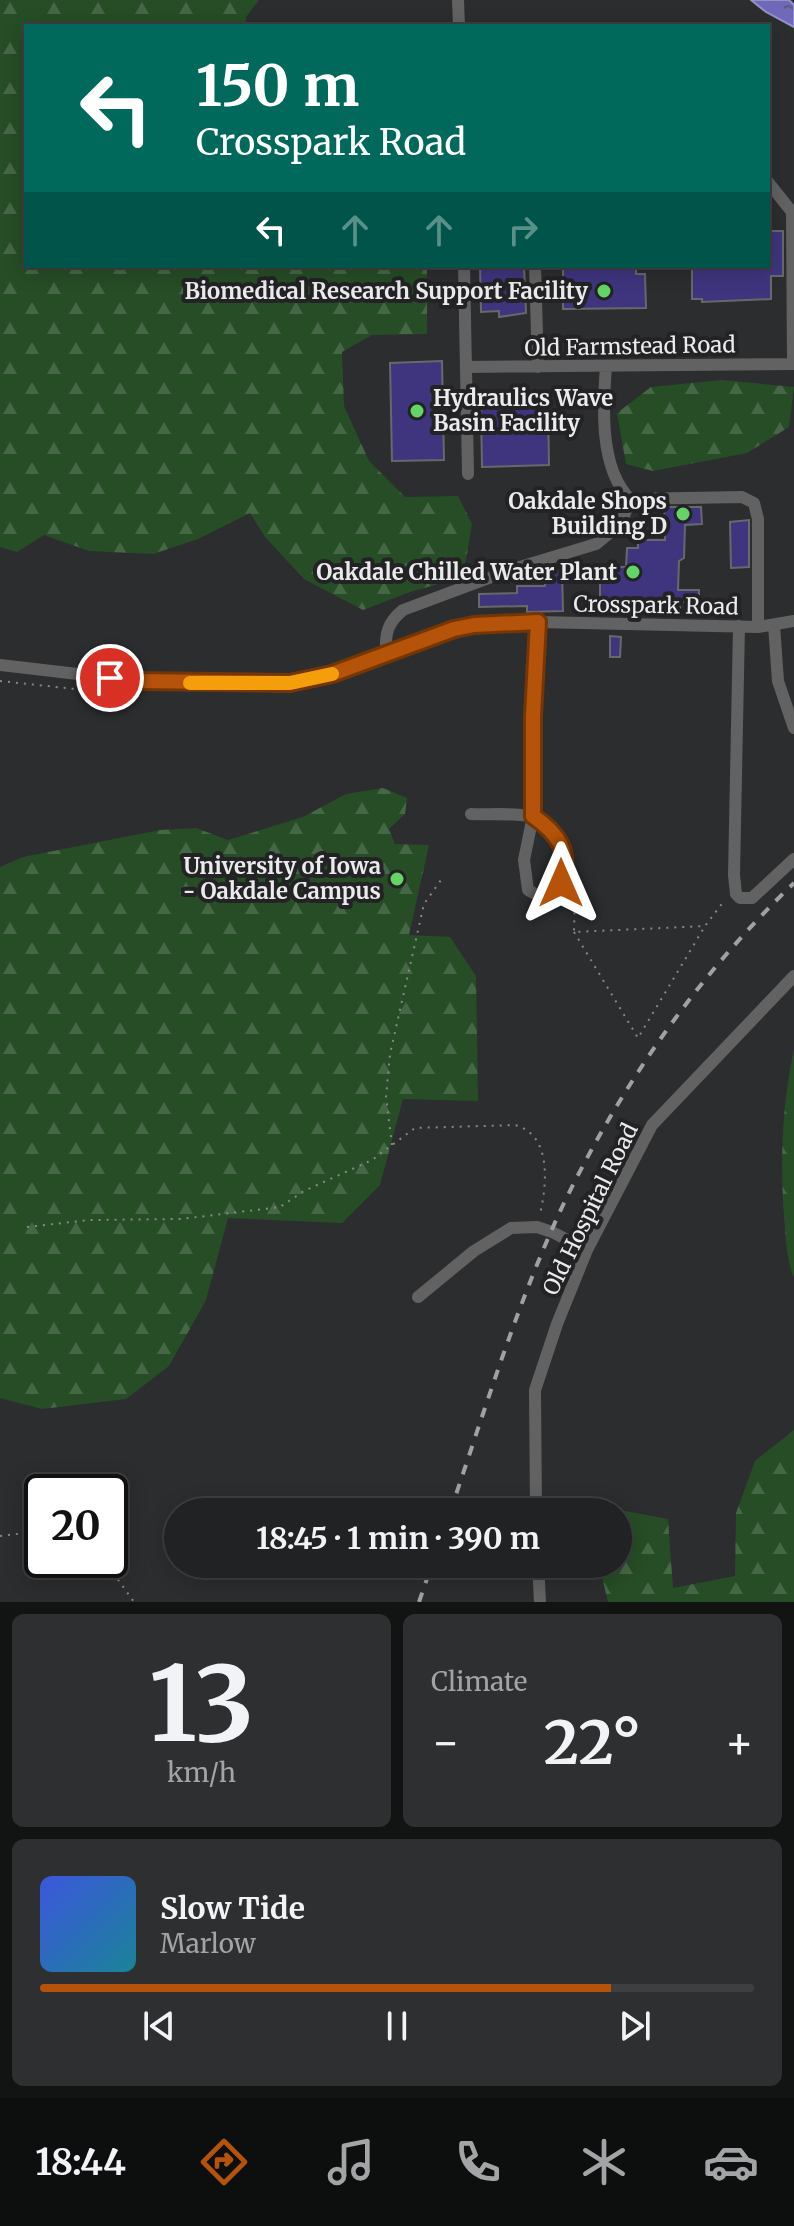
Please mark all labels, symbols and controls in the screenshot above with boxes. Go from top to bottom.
text: 150 m [196,51,359,121]
icon: left [64,56,168,160]
text: Crosspark Road [196,120,466,165]
icon: left [249,208,293,252]
icon: ahead [333,208,377,252]
icon: ahead [417,208,461,252]
icon: right [501,208,545,252]
place label: Biomedical Research Support Facility [184,277,589,305]
marker: Biomedical Research Support Facility [595,282,613,300]
street label: Old Farmstead Road [524,330,736,362]
place label: Hydraulics Wave Basin Facility [433,384,613,437]
marker: Hydraulics Wave Basin Facility [408,402,426,420]
place label: Oakdale Shops Building D [508,487,667,540]
marker: Oakdale Shops Building D [674,505,692,523]
place label: Oakdale Chilled Water Plant [316,558,617,586]
marker: Oakdale Chilled Water Plant [624,563,642,581]
street label: Crosspark Road [573,590,739,620]
pin [76,644,144,712]
icon: arrive [88,656,132,700]
position arrow [519,841,603,925]
place label: University of Iowa - Oakdale Campus [183,852,381,905]
marker: University of Iowa - Oakdale Campus [388,870,406,888]
street label: Old Hospital Road [536,1118,644,1300]
speed limit sign: 20 [24,1474,128,1578]
text: 18:45 · 1 min · 390 m [256,1519,540,1557]
text: 13 [149,1639,254,1769]
text: Climate [431,1665,527,1698]
text: 22° [544,1705,641,1780]
text: − [431,1715,460,1770]
text: + [725,1715,754,1770]
text: km/h [167,1756,236,1789]
text: Slow Tide [160,1889,305,1927]
text: Marlow [160,1927,256,1960]
icon: previous [137,2004,181,2048]
icon: pause [375,2004,419,2048]
icon: next [613,2004,657,2048]
icon: directions [196,2134,252,2190]
icon: music [323,2134,379,2190]
icon: phone [450,2134,506,2190]
icon: climate [576,2134,632,2190]
icon: car [703,2134,759,2190]
text: 18:44 [35,2140,126,2185]

